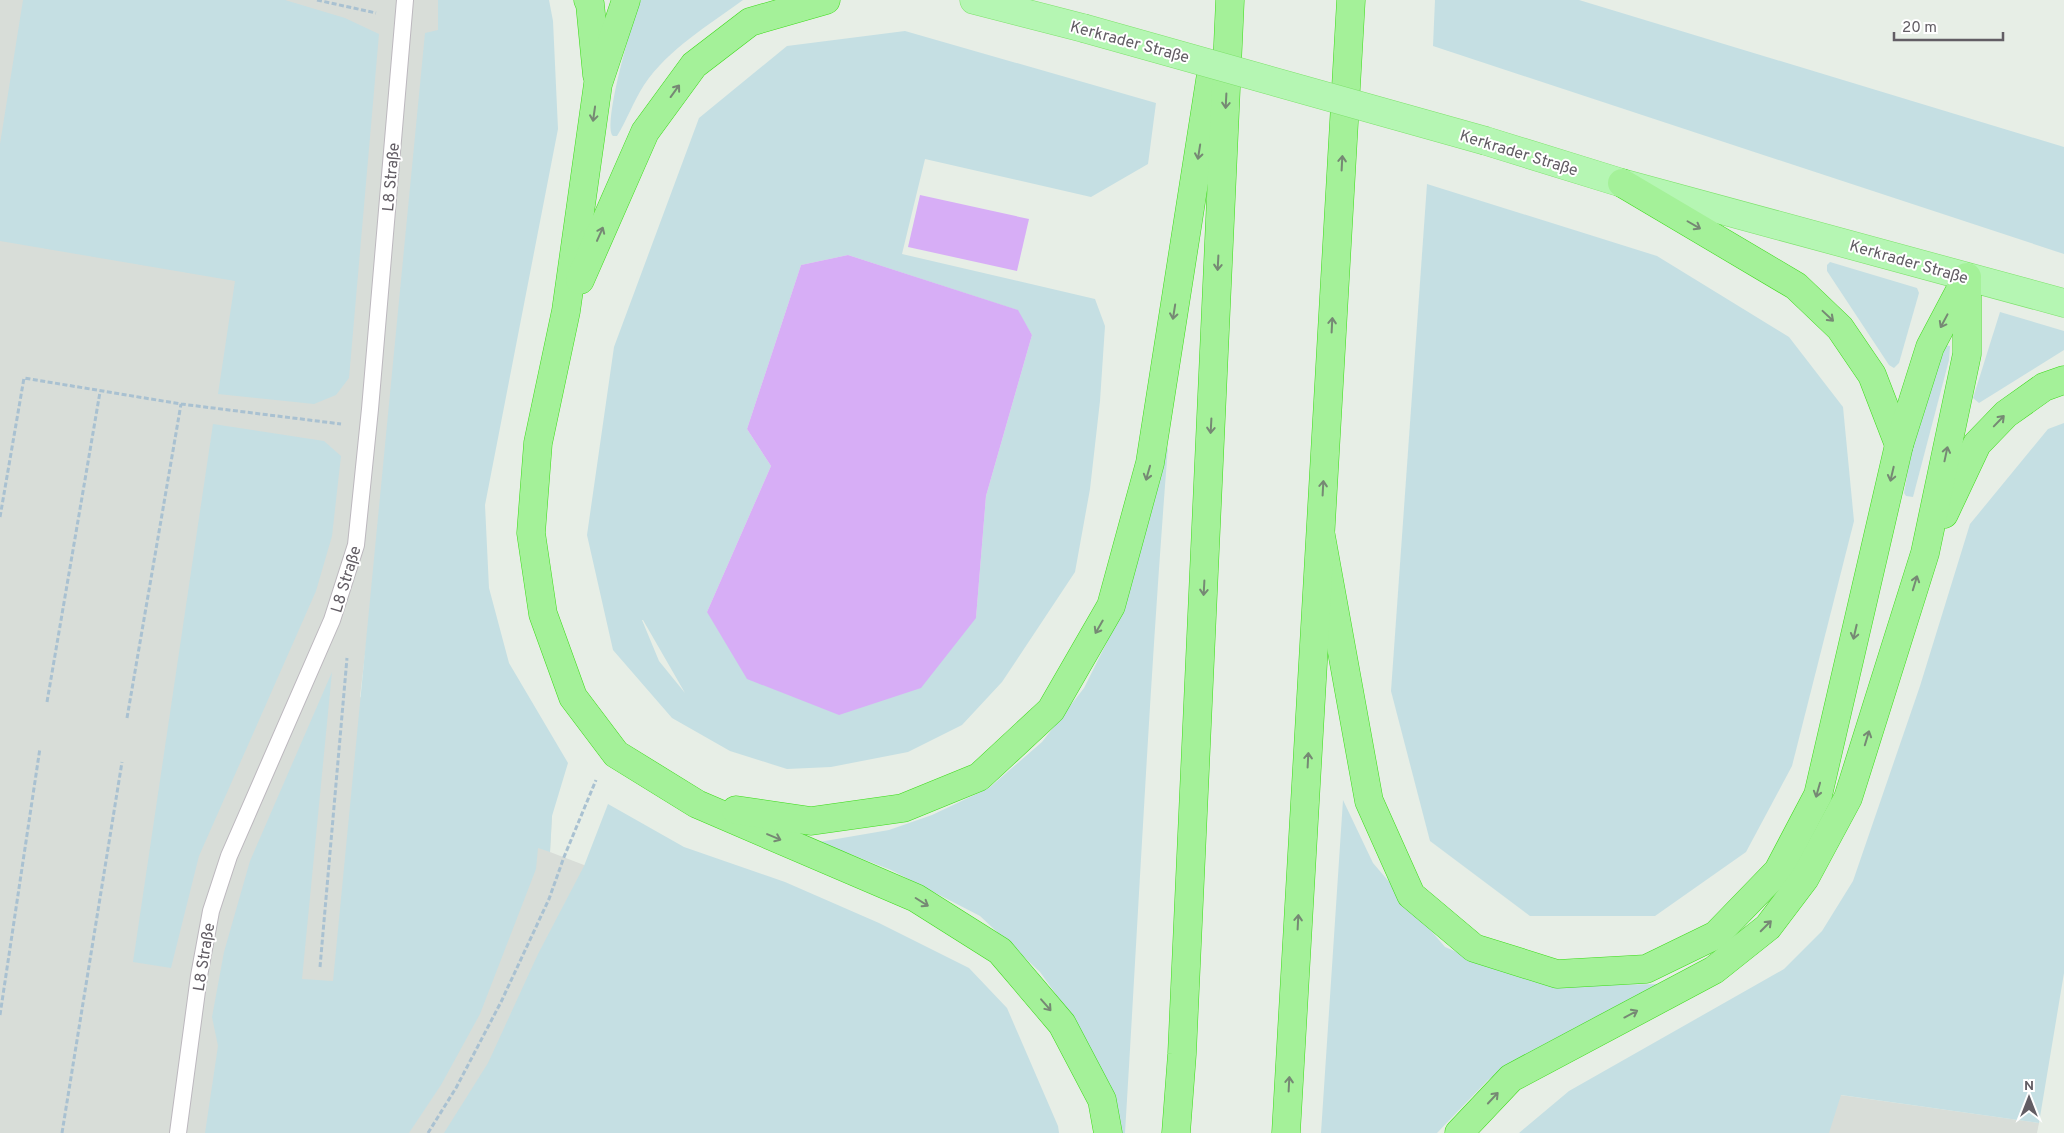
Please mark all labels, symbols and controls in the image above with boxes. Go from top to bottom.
scale bar [1894,10,2003,42]
street label: Kerkrader Straße [1068,17,1191,68]
text: 20 m [1902,19,1937,38]
one-way arrow [670,84,680,98]
one-way arrow [1221,93,1230,109]
one-way arrow [589,106,599,122]
street label: Kerkrader Straße [1457,126,1580,181]
street label: L8 Straße [379,142,405,212]
one-way arrow [1194,144,1204,160]
one-way arrow [1337,155,1346,171]
one-way arrow [1687,221,1701,231]
one-way arrow [596,227,606,242]
street label: Kerkrader Straße [1847,236,1970,289]
one-way arrow [1214,255,1223,271]
one-way arrow [1169,304,1179,320]
one-way arrow [1822,310,1834,322]
one-way arrow [1939,313,1949,328]
one-way arrow [1328,318,1337,334]
one-way arrow [1993,415,2005,427]
one-way arrow [1206,418,1216,434]
one-way arrow [1942,447,1951,463]
one-way arrow [1142,464,1152,480]
one-way arrow [1887,465,1896,481]
one-way arrow [1319,480,1328,496]
street label: L8 Straße [327,544,367,616]
one-way arrow [1911,576,1921,592]
one-way arrow [1199,580,1208,596]
one-way arrow [1093,619,1103,634]
one-way arrow [1850,624,1859,640]
one-way arrow [1862,731,1872,747]
one-way arrow [1303,752,1312,768]
one-way arrow [1813,782,1823,798]
one-way arrow [766,832,781,842]
one-way arrow [915,897,929,907]
one-way arrow [1294,914,1303,930]
one-way arrow [1760,920,1772,932]
street label: L8 Straße [190,922,220,993]
one-way arrow [1040,998,1052,1011]
one-way arrow [1623,1009,1638,1018]
north arrow [2004,1073,2054,1123]
one-way arrow [1284,1077,1293,1093]
text: N [2024,1078,2034,1095]
one-way arrow [1487,1091,1499,1104]

